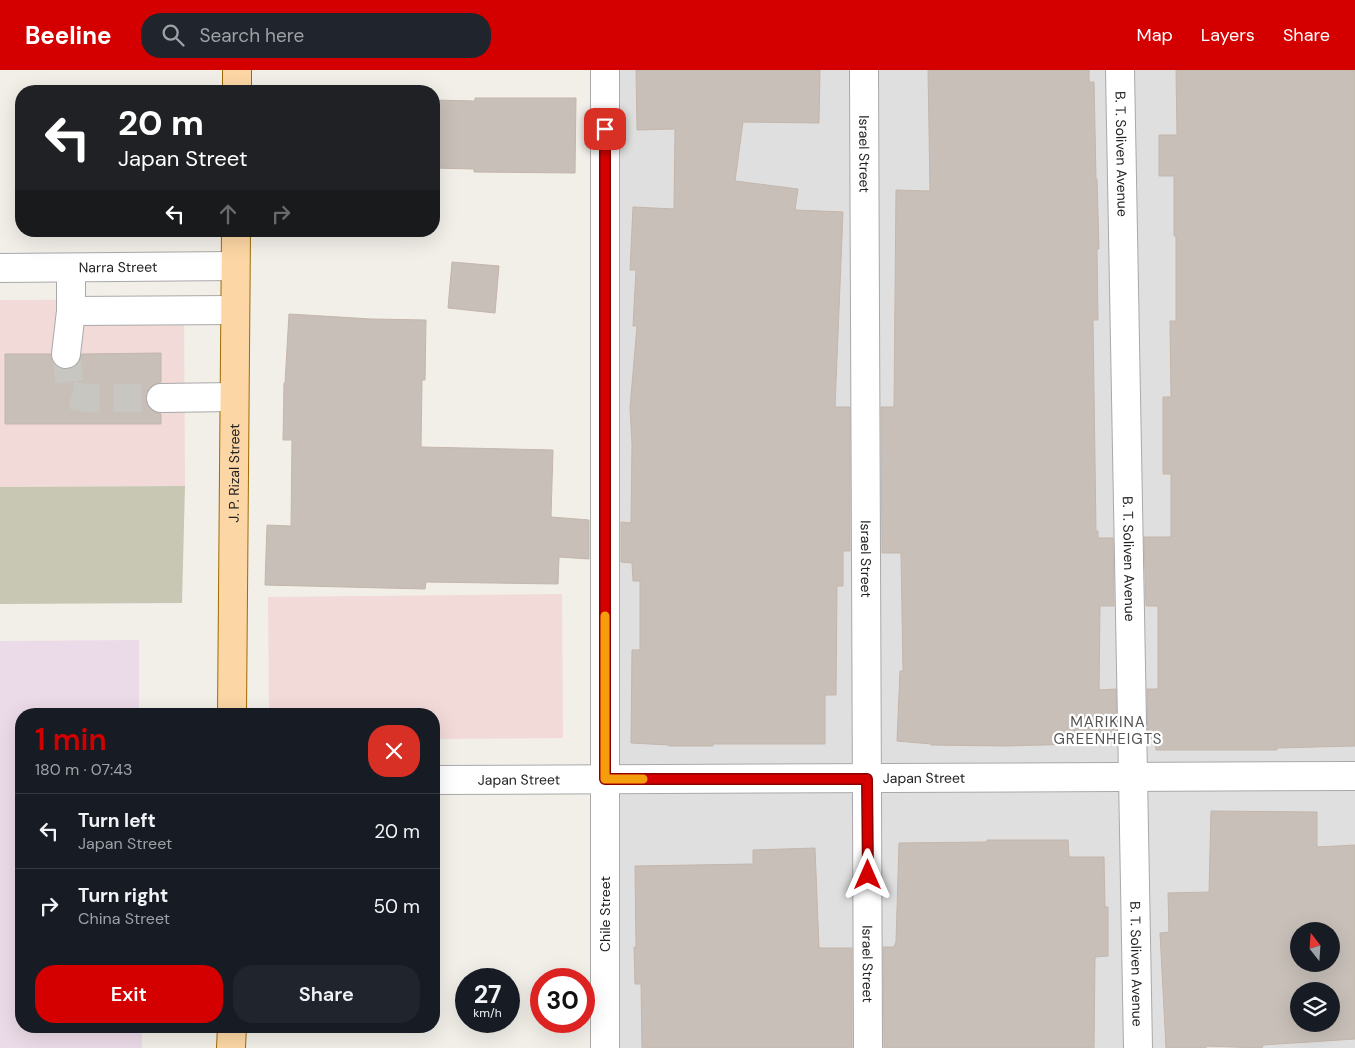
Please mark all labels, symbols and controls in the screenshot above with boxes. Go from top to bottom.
search box [141,13,491,58]
text: Beeline [25,20,111,51]
icon: search [159,21,187,49]
text: Search here [199,23,304,48]
text: Map [1137,23,1173,47]
text: Layers [1201,23,1255,47]
text: Share [1283,23,1330,47]
street label: B. T. Soliven Avenue [1111,91,1132,217]
text: 20 m [118,100,204,146]
icon: left [35,105,100,170]
pin [584,108,626,150]
icon: arrive [591,115,619,143]
street label: Israel Street [855,115,874,193]
text: Japan Street [118,144,248,173]
icon: left [161,200,189,228]
icon: ahead [214,200,242,228]
icon: right [267,200,295,228]
street label: Narra Street [79,258,157,276]
street label: J. P. Rizal Street [225,423,243,523]
street label: B. T. Soliven Avenue [1119,496,1139,622]
street label: Israel Street [857,520,875,598]
district label: MARIKINA GREENHEIGTS [1053,712,1163,749]
text: 1 min [35,720,107,759]
button: close [368,725,420,777]
text: 180 m · 07:43 [35,759,133,780]
street label: Japan Street [883,769,965,787]
street label: Japan Street [478,770,560,789]
text: Turn left [78,808,156,833]
icon: left [35,817,63,845]
text: 20 m [374,819,420,844]
text: Japan Street [78,833,172,854]
position arrow [841,848,893,900]
street label: Chile Street [596,876,614,952]
text: Turn right [78,883,168,908]
icon: right [35,892,63,920]
text: 50 m [373,894,420,919]
street label: B. T. Soliven Avenue [1126,901,1147,1027]
text: China Street [78,908,170,929]
north arrow [1290,922,1340,972]
map controls [1290,922,1340,1032]
street label: Israel Street [858,925,877,1003]
button: Exit [35,965,223,1023]
button: Share [233,965,420,1023]
speed limit sign: 30 [530,968,595,1033]
text: 27 [474,978,501,1011]
button: layers [1290,982,1340,1032]
text: km/h [473,1005,502,1021]

